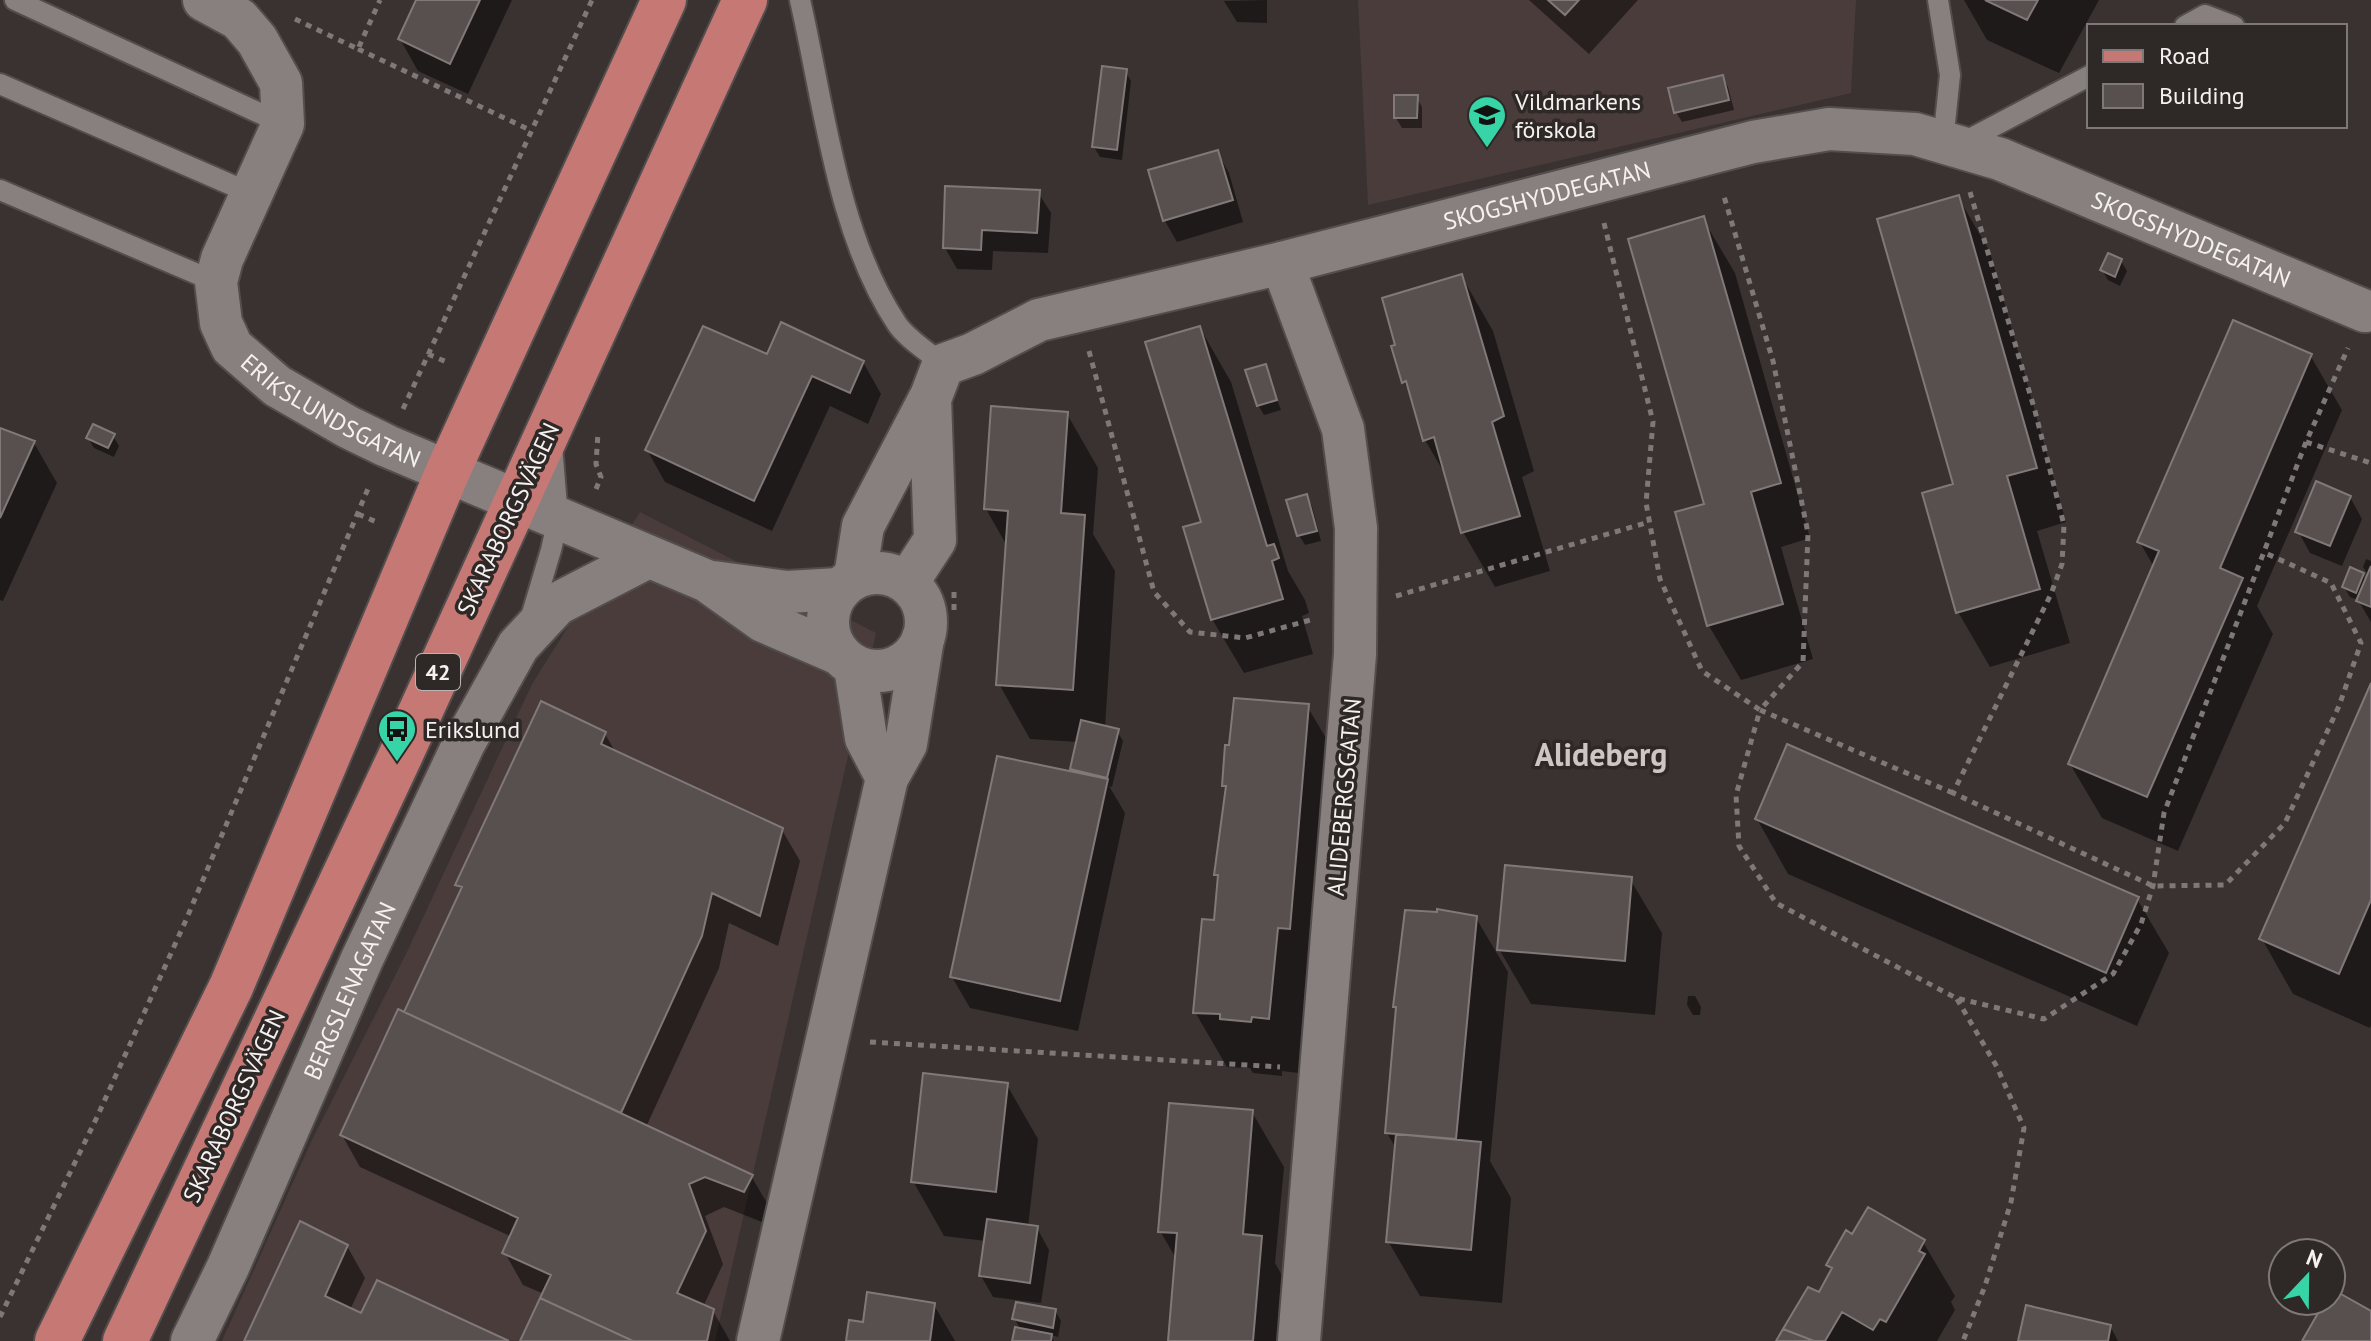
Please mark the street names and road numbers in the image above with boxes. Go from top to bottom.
street label: SKOGSHYDDEGATAN [1440,153,1654,236]
street label: SKOGSHYDDEGATAN [2087,183,2296,294]
street label: ERIKSLUNDSGATAN [235,346,426,474]
street label: SKARABORGSVÄGEN [450,418,566,620]
road number: 42 [416,654,460,690]
street label: ALIDEBERGSGATAN [1320,697,1368,897]
street label: BERGSLENAGATAN [296,897,402,1084]
street label: SKARABORGSVÄGEN [176,1005,292,1207]

